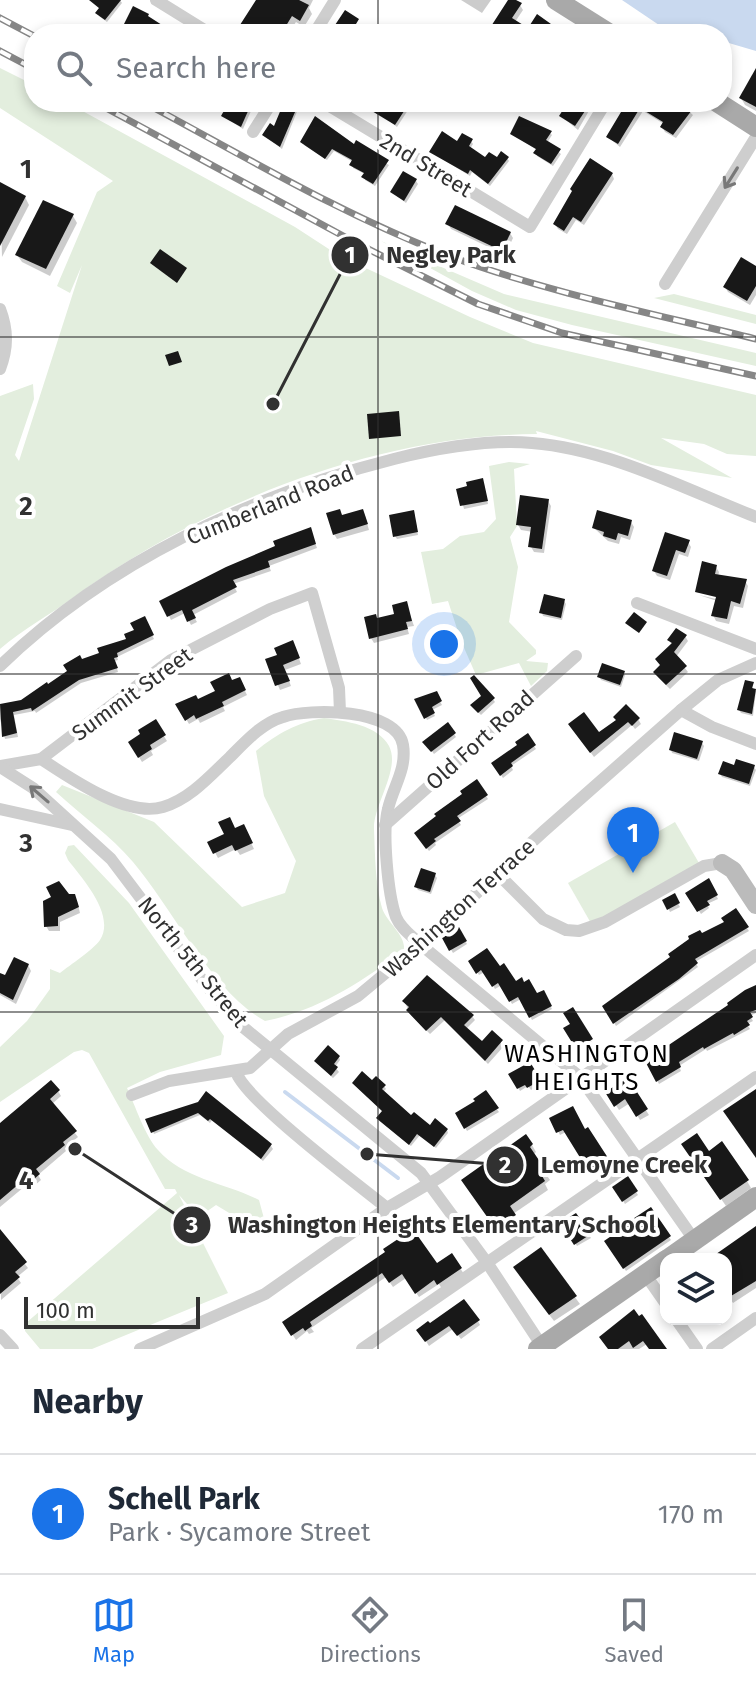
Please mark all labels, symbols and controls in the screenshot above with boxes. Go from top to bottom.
search box [24,24,732,112]
icon: search [52,46,96,90]
text: Search here [116,50,276,86]
street label: 2nd Street [375,127,477,203]
text: 1 [20,154,32,185]
one-way arrow [722,166,738,189]
callout: Negley Park [330,231,532,279]
text: 1 [344,241,356,269]
text: Negley Park [386,241,517,269]
street label: Cumberland Road [182,459,358,551]
text: 2 [19,491,33,522]
your location [424,624,464,664]
street label: Summit Street [67,641,197,747]
street label: Old Fort Road [420,684,540,796]
one-way arrow [30,785,50,803]
pin: 1 [607,807,659,873]
text: 3 [18,828,33,859]
street label: Washington Terrace [378,833,540,983]
street label: North 5th Street [132,891,254,1033]
district label: WASHINGTON HEIGHTS [504,1040,670,1096]
callout: Lemoyne Creek [485,1141,723,1189]
text: 2 [499,1151,511,1179]
text: Lemoyne Creek [541,1151,708,1179]
text: 4 [19,1165,34,1196]
callout: Washington Heights Elementary School [172,1201,672,1249]
text: 3 [185,1211,198,1239]
text: Washington Heights Elementary School [228,1211,657,1239]
map controls [660,1253,732,1325]
button: layers [660,1253,732,1325]
scale bar [24,1293,200,1329]
text: 100 m [36,1297,95,1324]
text: Nearby [32,1381,143,1422]
text: Schell Park [108,1481,260,1517]
text: 1 [52,1499,64,1530]
text: 170 m [658,1499,724,1530]
text: Park · Sycamore Street [108,1517,370,1548]
tab: Map [92,1593,136,1668]
tab: Directions [320,1593,421,1668]
tab: Saved [605,1593,664,1668]

